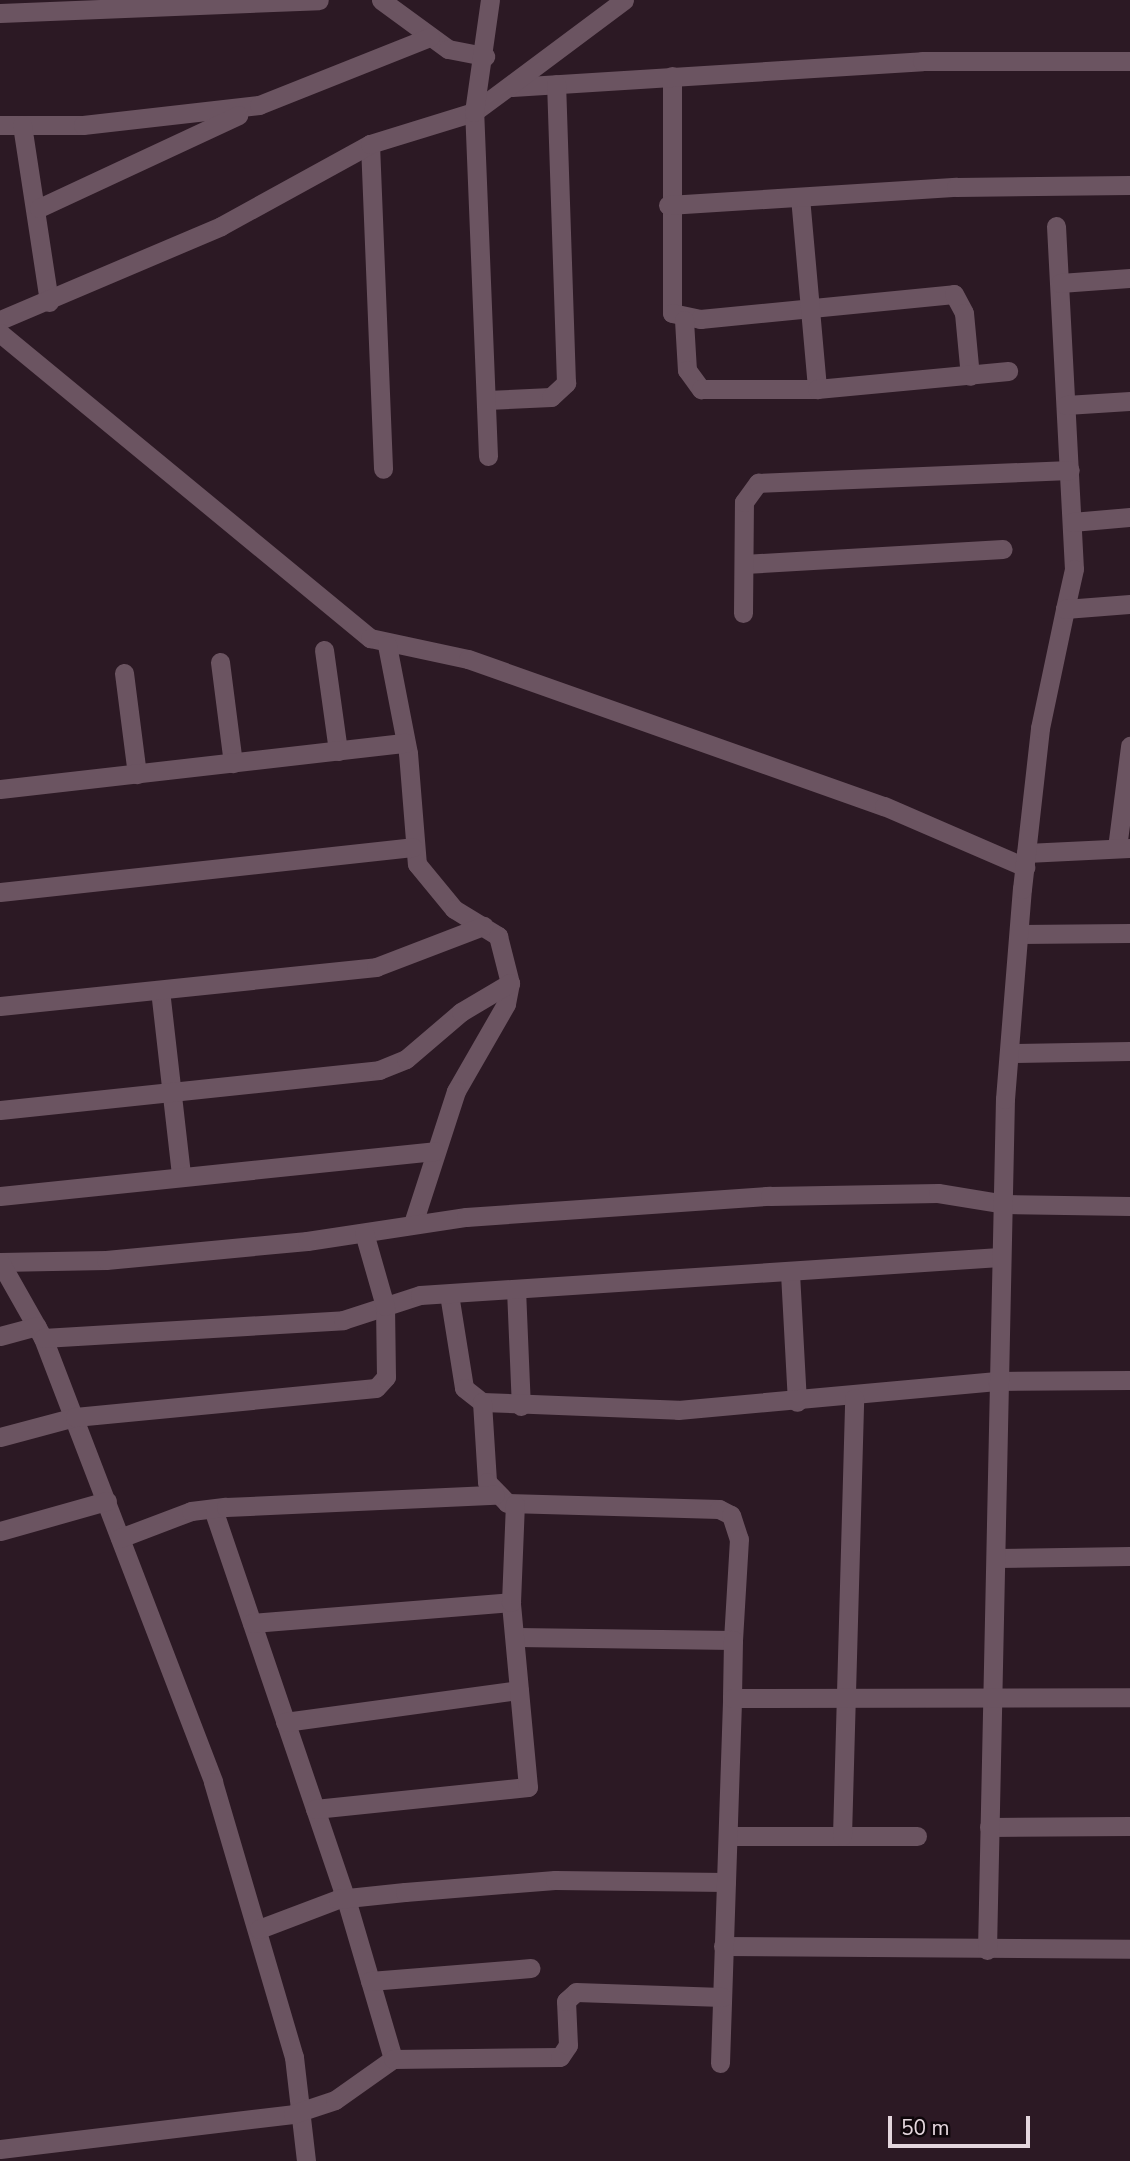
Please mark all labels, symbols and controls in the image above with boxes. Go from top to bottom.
scale bar [892,2102,1034,2146]
text: 50 m [901,2114,950,2142]

